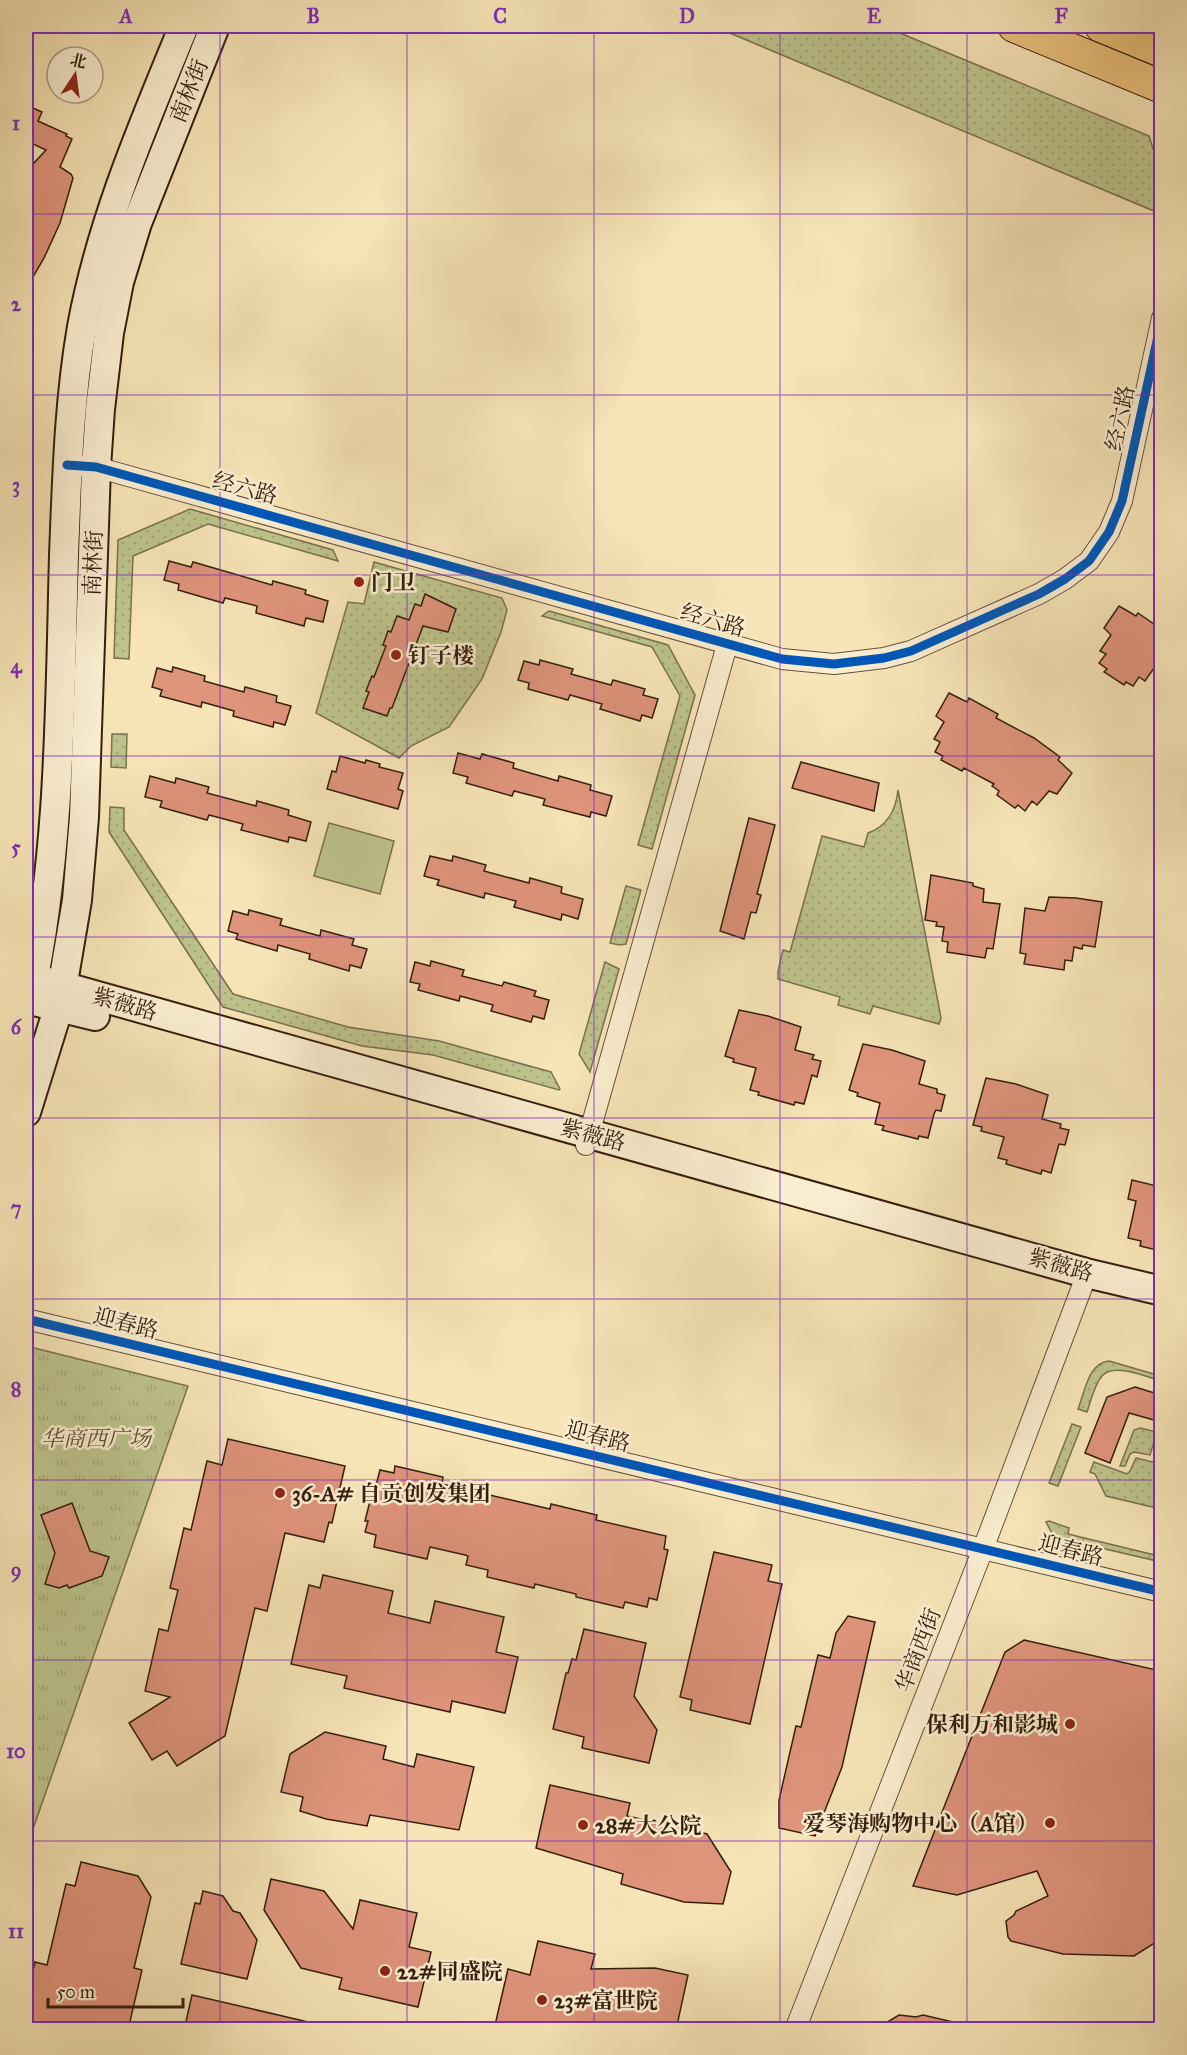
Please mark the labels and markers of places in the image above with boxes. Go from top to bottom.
place label: 门卫 [371,569,415,596]
marker: 门卫 [352,575,366,589]
place label: 钉子楼 [408,642,474,669]
marker: 钉子楼 [389,648,403,662]
place label: 36-A# 自贡创发集团 [292,1480,491,1507]
marker: 36-A# 自贡创发集团 [273,1486,287,1500]
place label: 保利万和影城 [926,1711,1058,1738]
marker: 保利万和影城 [1063,1717,1077,1731]
place label: 爱琴海购物中心（A馆） [803,1810,1038,1837]
place label: 28#大公院 [595,1812,702,1839]
marker: 爱琴海购物中心（A馆） [1043,1816,1057,1830]
marker: 28#大公院 [576,1818,590,1832]
place label: 22#同盛院 [397,1958,503,1985]
marker: 22#同盛院 [378,1964,392,1978]
place label: 23#富世院 [554,1987,658,2014]
marker: 23#富世院 [535,1993,549,2007]

